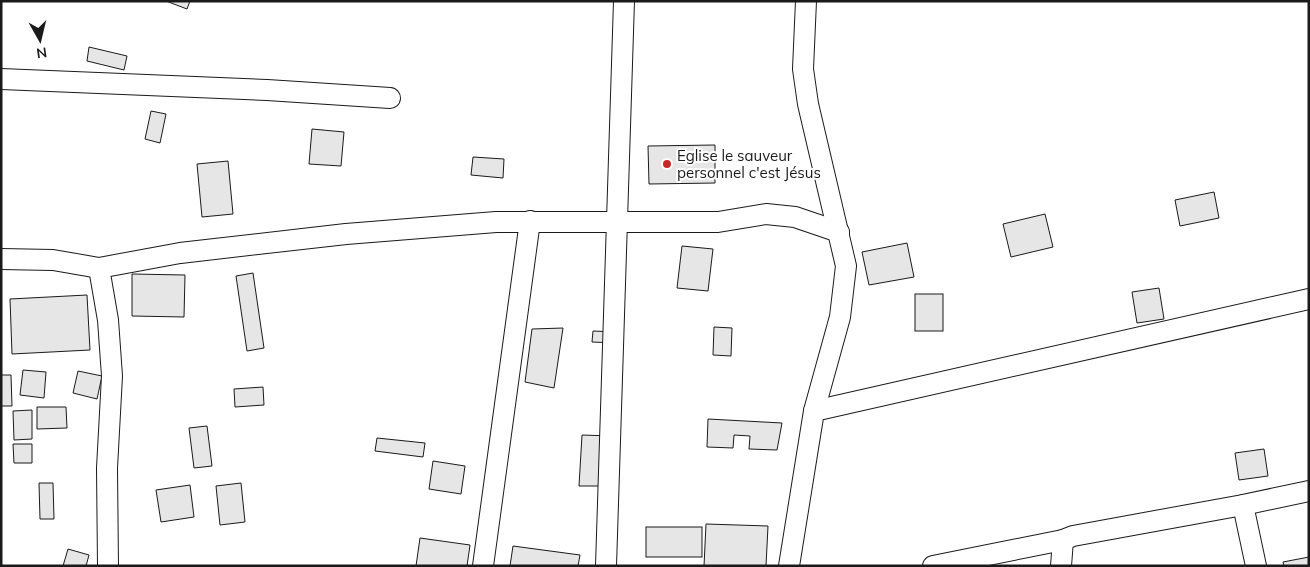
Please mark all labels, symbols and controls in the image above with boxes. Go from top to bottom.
north arrow [15,15,65,65]
text: N [35,43,48,63]
place label: Eglise le sauveur personnel c'est Jésus [677,146,821,182]
marker: Eglise le sauveur personnel c'est Jésus [661,158,673,170]

